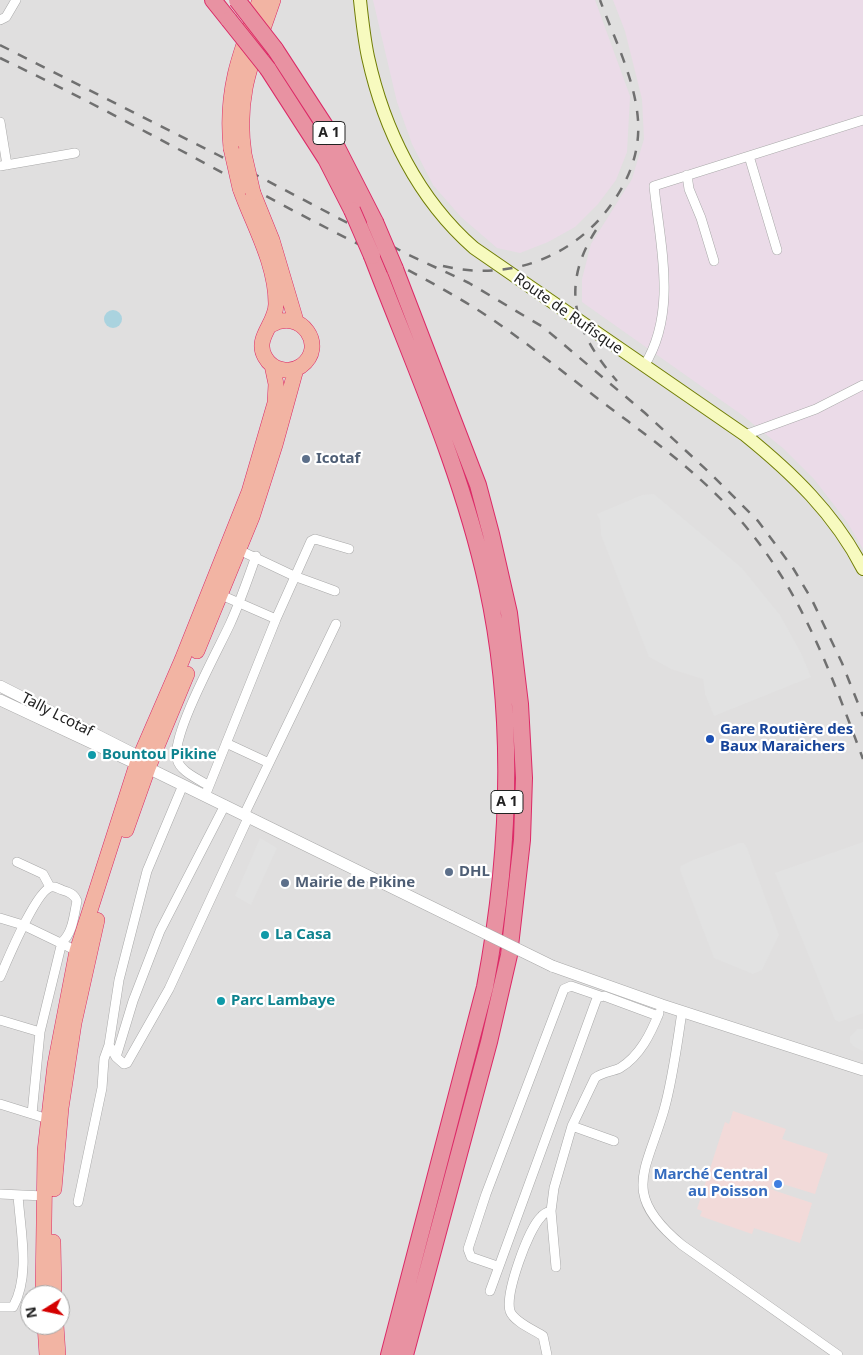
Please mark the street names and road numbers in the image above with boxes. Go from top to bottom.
road number: A 1 [313,122,345,144]
street label: Route de Rufisque [510,270,626,358]
street label: Tally Lcotaf [18,689,96,741]
road number: A 1 [491,790,523,814]

